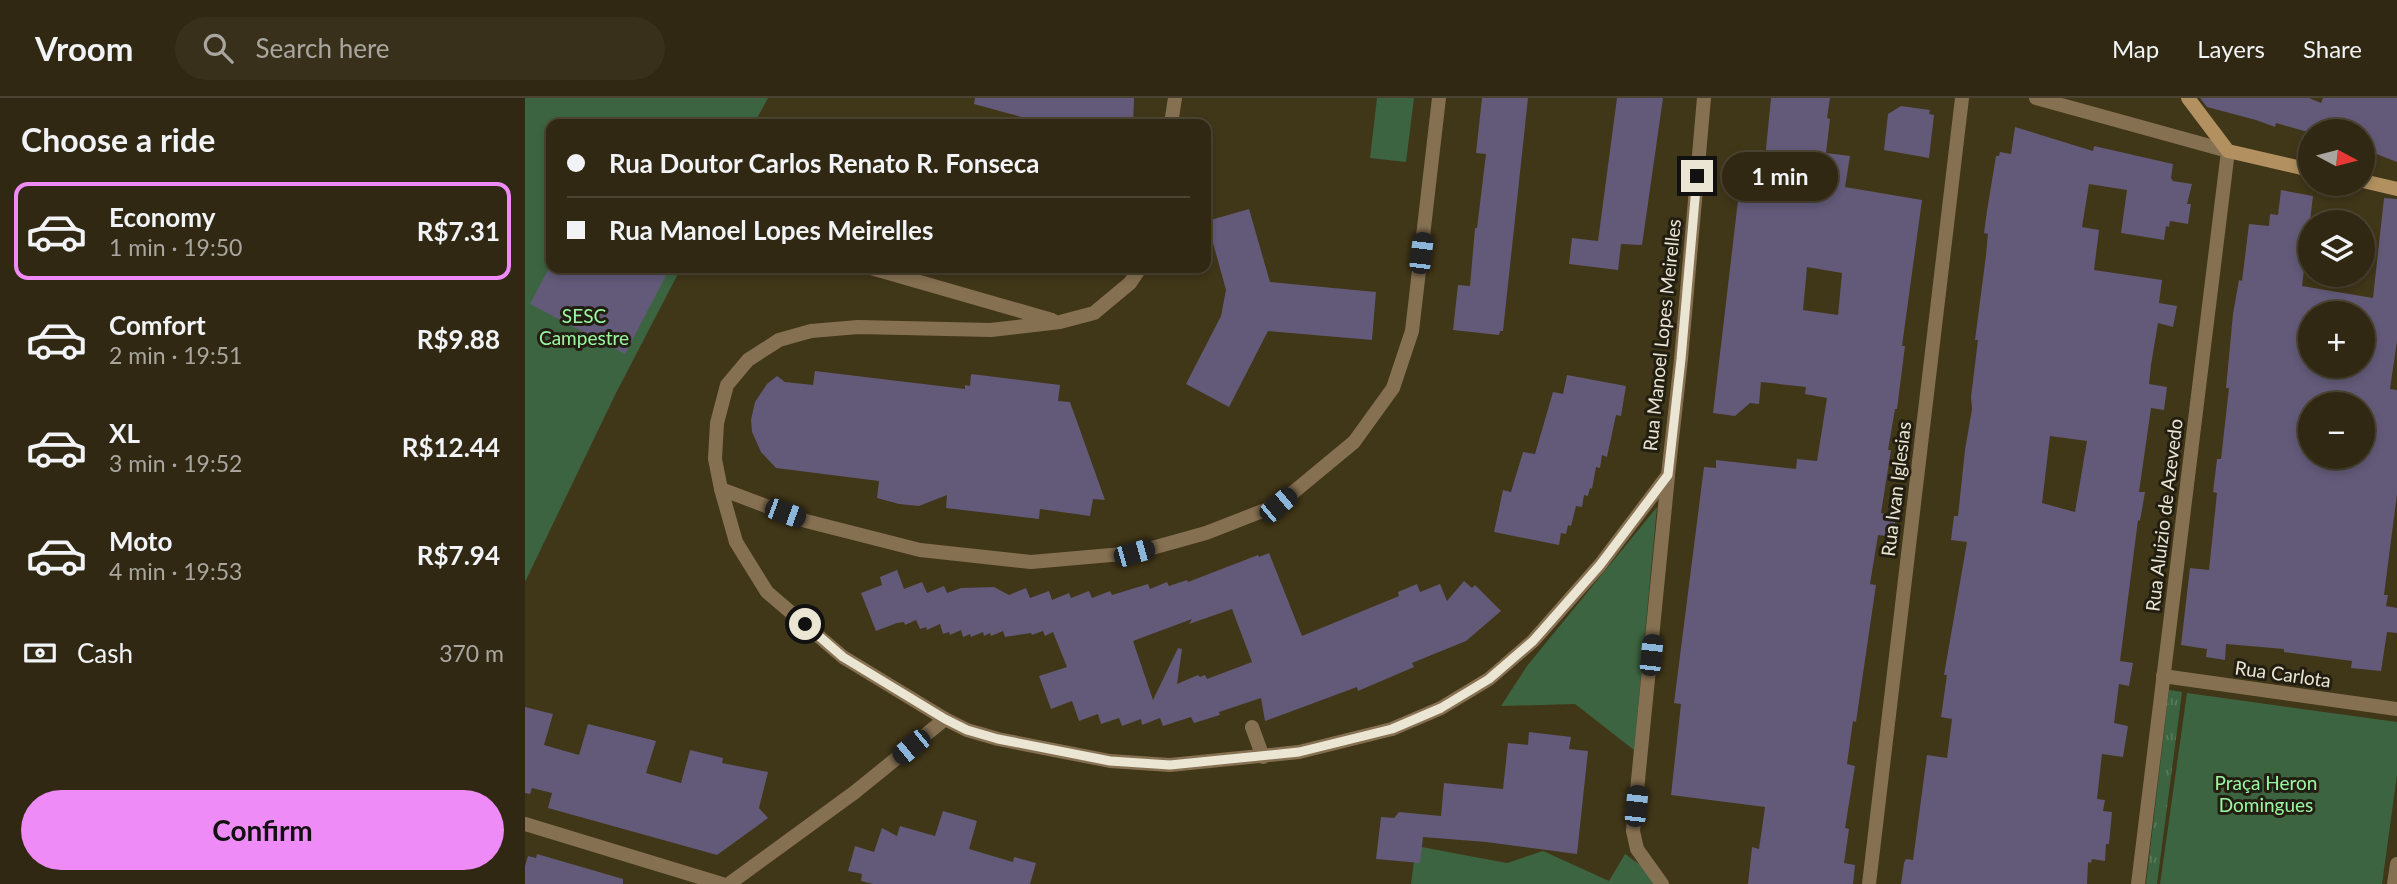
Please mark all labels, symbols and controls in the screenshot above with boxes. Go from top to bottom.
search box [175,17,665,80]
text: Vroom [35,28,133,68]
icon: search [199,29,237,67]
text: Search here [255,32,390,64]
text: Map [2112,34,2159,63]
text: Layers [2197,34,2265,63]
text: Share [2303,34,2362,63]
north arrow [2298,119,2375,196]
map controls [2298,119,2375,469]
text: Choose a ride [21,120,215,159]
text: Rua Doutor Carlos Renato R. Fonseca [609,147,1039,179]
callout: 1 min [1721,152,1837,200]
route end [1681,160,1713,192]
text: 1 min [1751,162,1809,190]
icon: car [25,200,88,263]
text: Economy [109,201,215,233]
button: layers [2298,210,2375,287]
text: Rua Manoel Lopes Meirelles [609,214,933,246]
text: R$7.31 [417,215,500,247]
street label: Rua Manoel Lopes Meirelles [1638,218,1685,452]
car [1409,231,1434,275]
text: 1 min · 19:50 [109,233,242,261]
button: + [2298,301,2375,378]
park label: SESC Campestre [539,304,629,349]
icon: car [25,308,88,371]
text: Comfort [109,309,206,341]
text: R$9.88 [417,323,500,355]
text: 2 min · 19:51 [109,341,242,369]
button: − [2298,392,2375,469]
icon: car [25,416,88,479]
text: XL [109,417,140,449]
street label: Rua Aluizio de Azevedo [2140,417,2187,613]
street label: Rua Ivan Iglesias [1876,420,1915,558]
text: R$12.44 [402,431,500,463]
text: 3 min · 19:52 [109,449,242,477]
car [1256,483,1301,527]
car [762,496,809,530]
icon: car [25,524,88,587]
text: Moto [109,525,172,557]
car [1111,537,1158,569]
text: R$7.94 [417,539,500,571]
text: 4 min · 19:53 [109,557,242,585]
route start [789,608,821,640]
car [1639,633,1664,677]
icon: cash [21,634,59,672]
text: Cash [77,637,133,669]
text: 370 m [439,639,504,667]
street label: Rua Carlota [2234,655,2333,692]
car [889,726,934,768]
park label: Praça Heron Domingues [2215,771,2317,816]
car [1624,784,1649,828]
button: Confirm [21,790,504,870]

